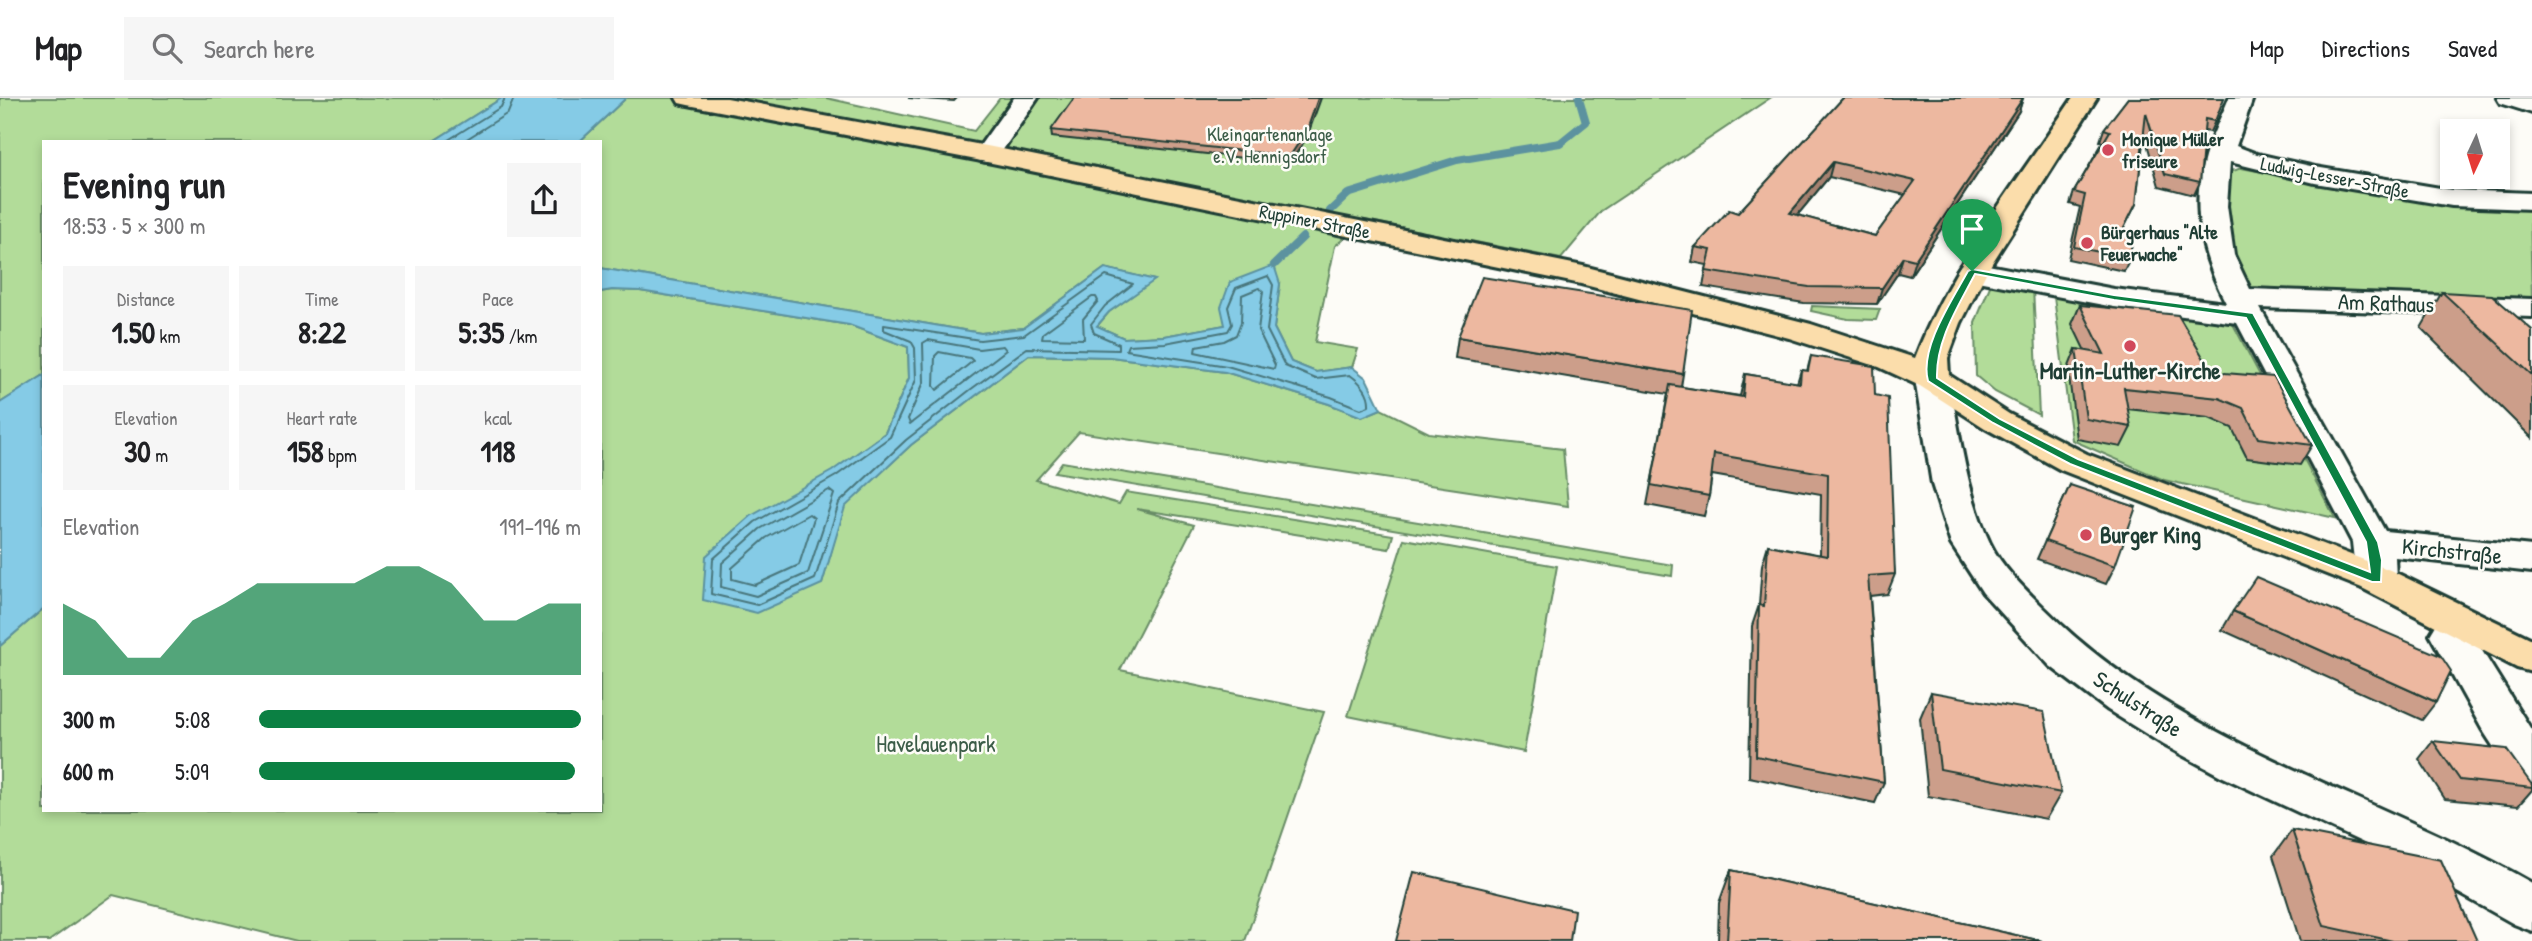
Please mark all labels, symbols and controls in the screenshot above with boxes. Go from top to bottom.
search box [124,17,614,80]
text: Map [35,26,82,70]
icon: search [148,29,186,67]
text: Search here [204,31,315,66]
text: Map [2250,32,2284,64]
text: Directions [2322,32,2410,64]
text: Saved [2448,32,2497,64]
north arrow [2440,119,2510,189]
map controls [2440,119,2510,189]
park label: Kleingartenanlage e.V. Hennigsdorf [1207,121,1333,169]
place label: Monique Müller friseure [2122,126,2225,174]
marker: Monique Müller friseure [2100,142,2116,158]
street label: Ludwig-Lesser-Straße [2259,150,2412,204]
text: Evening run [63,158,226,210]
button: share [507,163,581,237]
street label: Ruppiner Straße [1257,198,1373,245]
pin [1942,199,2002,271]
text: 18:53 · 5 × 300 m [63,210,205,241]
icon: arrive [1953,210,1991,248]
place label: Bürgerhaus "Alte Feuerwache" [2100,219,2218,267]
marker: Bürgerhaus "Alte Feuerwache" [2079,235,2095,251]
street label: Am Rathaus [2337,285,2435,320]
text: Distance [117,286,175,312]
text: Time [305,286,339,312]
text: Pace [482,286,514,312]
text: 1.50 [112,312,155,352]
text: 8:22 [298,312,346,352]
text: 5:35 [459,312,504,352]
text: km [155,323,180,349]
text: /km [504,323,538,349]
marker: Martin-Luther-Kirche [2122,338,2138,354]
place label: Martin-Luther-Kirche [2040,355,2221,386]
text: Elevation [114,405,178,431]
text: Heart rate [287,405,357,431]
text: kcal [484,405,512,431]
text: 30 [124,431,151,471]
text: 158 [287,431,324,471]
text: 118 [481,431,515,471]
text: m [151,442,168,468]
text: bpm [324,442,357,468]
text: Elevation [63,511,139,542]
text: 191–196 m [499,511,581,542]
place label: Burger King [2100,519,2201,551]
marker: Burger King [2078,527,2094,543]
street label: Kirchstraße [2400,530,2504,571]
street label: Schulstraße [2088,663,2189,744]
text: 300 m [63,704,115,735]
text: 5:08 [175,704,210,735]
park label: Havelauenpark [876,728,996,759]
text: 600 m [63,756,114,787]
text: 5:09 [175,756,209,787]

